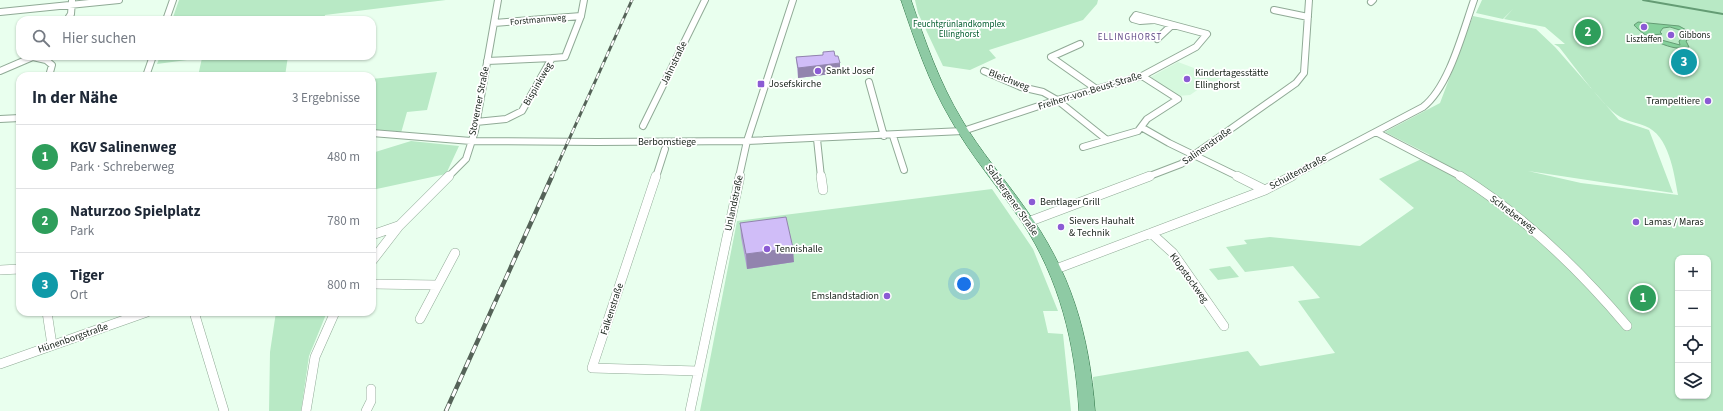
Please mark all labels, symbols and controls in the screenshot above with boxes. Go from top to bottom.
street label: Forstmannweg [509,11,567,29]
search box [16,16,376,60]
pin: 2 [1575,17,1601,47]
park label: Feuchtgrünlandkomplex Ellinghorst [913,18,1005,41]
marker: Lisztaffen [1639,22,1649,32]
icon: search [30,27,52,49]
text: Hier suchen [62,28,136,49]
place label: Gibbons [1679,29,1711,42]
marker: Gibbons [1666,30,1676,40]
district label: ELLINGHORST [1098,31,1162,44]
place label: Lisztaffen [1626,33,1662,46]
street label: Jahnstraße [657,39,691,87]
pin: 3 [1671,47,1697,77]
street label: Bispinkweg [520,60,556,108]
place label: Sankt Josef [826,64,875,78]
street label: Stoverner Straße [465,65,493,137]
marker: Sankt Josef [813,66,823,76]
street label: Bleichweg [986,66,1032,94]
place label: Kindertagesstätte Ellinghorst [1195,66,1268,92]
street label: Freiherr-von-Beust-Straße [1036,68,1144,113]
marker: Kindertagesstätte Ellinghorst [1182,74,1192,84]
place label: Josefskirche [769,77,821,91]
marker: Josefskirche [756,79,766,89]
text: In der Nähe [32,86,118,110]
text: 3 Ergebnisse [292,89,360,107]
place label: Trampeltiere [1646,94,1700,108]
marker: Trampeltiere [1703,96,1713,106]
street label: Salinenstraße [1179,124,1235,168]
street label: Berbomstiege [638,135,696,149]
text: KGV Salinenweg [70,137,176,158]
text: 1 [42,148,48,166]
text: 480 m [327,148,360,166]
street label: Schultenstraße [1267,151,1329,193]
text: Park · Schreberweg [70,158,174,176]
street label: Salzbergener Straße [982,161,1042,239]
street label: Unlandstraße [721,174,747,232]
street label: Schreberweg [1487,192,1539,236]
place label: Bentlager Grill [1040,195,1100,209]
marker: Bentlager Grill [1027,197,1037,207]
text: Naturzoo Spielplatz [70,201,200,222]
text: 2 [42,212,48,230]
text: 780 m [327,212,360,230]
place label: Sievers Hauhalt & Technik [1069,214,1135,240]
place label: Lamas / Maras [1644,215,1704,229]
marker: Lamas / Maras [1631,217,1641,227]
text: Park [70,222,94,240]
marker: Sievers Hauhalt & Technik [1056,222,1066,232]
place label: Tennishalle [775,242,823,256]
marker: Tennishalle [762,244,772,254]
street label: Klopstockweg [1166,250,1212,306]
map controls [1675,255,1711,399]
button: + [1675,255,1711,291]
text: Tiger [70,265,104,286]
your location [954,274,974,294]
text: 3 [42,276,48,294]
text: 800 m [327,276,360,294]
street label: Falkenstraße [597,281,627,337]
pin: 1 [1630,283,1656,313]
text: Ort [70,286,88,304]
place label: Emslandstadion [812,289,879,303]
marker: Emslandstadion [882,291,892,301]
button: − [1675,291,1711,327]
street label: Hünenborgstraße [36,319,110,357]
button: locate [1675,327,1711,363]
button: layers [1675,363,1711,399]

